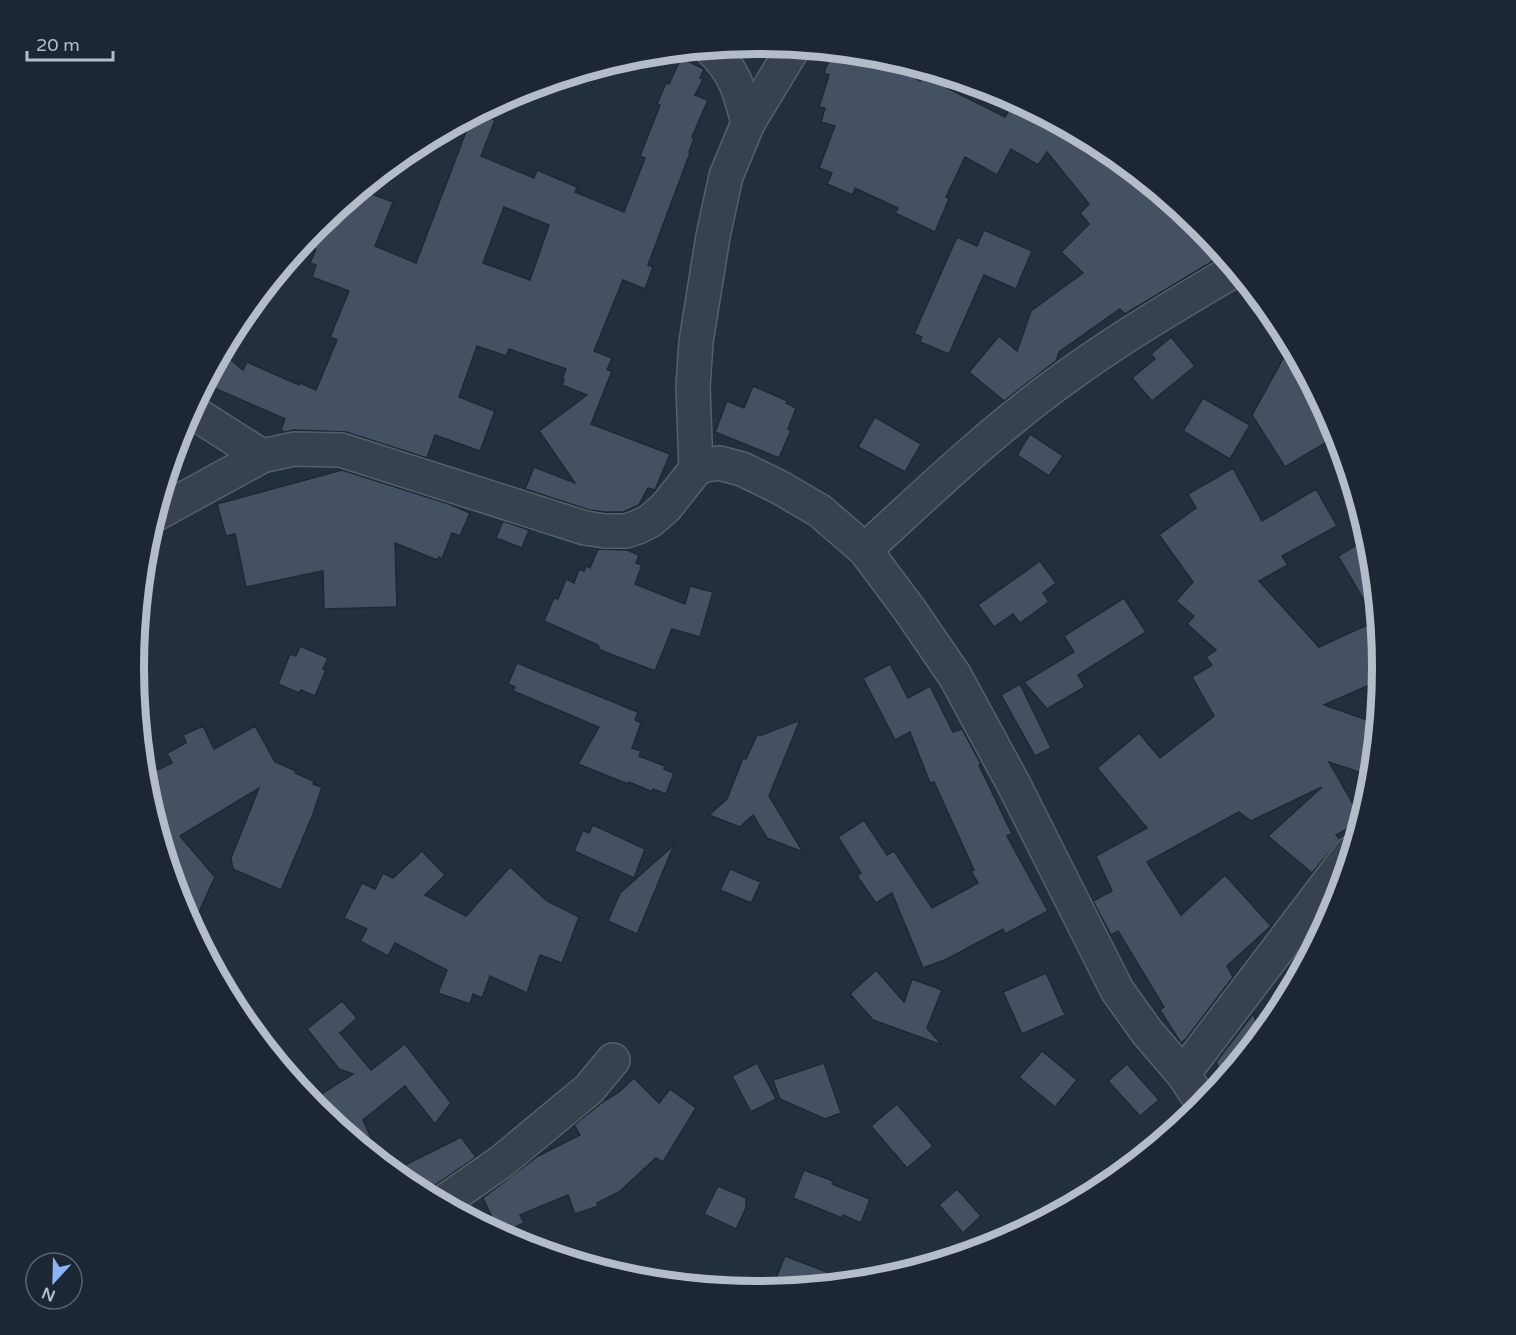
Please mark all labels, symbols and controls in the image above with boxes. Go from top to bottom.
scale bar [27,24,112,62]
text: 20 m [36,34,80,56]
north arrow [24,1251,84,1311]
text: N [39,1282,58,1306]

